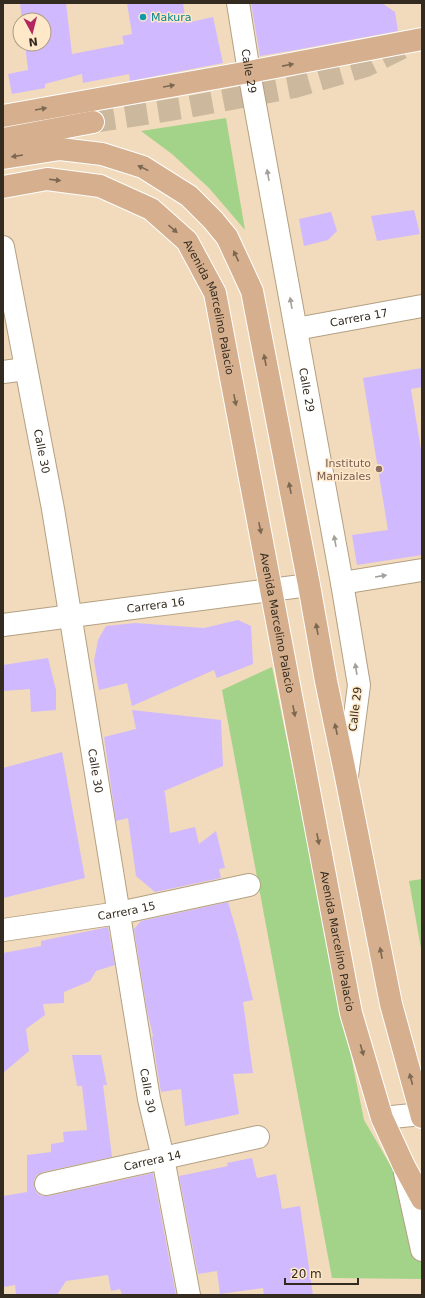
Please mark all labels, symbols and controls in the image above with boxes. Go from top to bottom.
place label: Makura [151,11,192,24]
north arrow [12,12,52,52]
marker: Makura [138,12,148,22]
text: N [28,34,39,48]
street label: Calle 29 [238,48,259,94]
one-way arrow [281,61,294,67]
one-way arrow [163,83,176,89]
one-way arrow [35,106,48,112]
one-way arrow [11,153,23,159]
one-way arrow [138,165,149,171]
one-way arrow [265,169,271,181]
one-way arrow [49,177,61,183]
one-way arrow [167,224,178,233]
street label: Avenida Marcelino Palacio [181,238,236,376]
one-way arrow [233,250,239,261]
one-way arrow [288,297,294,309]
street label: Carrera 17 [329,306,389,330]
one-way arrow [262,354,268,366]
street label: Calle 29 [296,367,317,413]
one-way arrow [233,394,239,406]
street label: Calle 30 [31,428,52,475]
place label: Instituto Manizales [317,457,371,483]
marker: Instituto Manizales [374,464,384,474]
one-way arrow [287,482,293,494]
one-way arrow [257,522,263,534]
one-way arrow [331,535,337,547]
street label: Avenida Marcelino Palacio [257,552,296,695]
one-way arrow [375,573,387,579]
street label: Carrera 16 [126,595,186,616]
one-way arrow [314,623,320,635]
one-way arrow [353,663,359,675]
street label: Calle 29 [346,686,365,732]
one-way arrow [292,705,298,717]
one-way arrow [333,723,339,735]
street label: Calle 30 [85,748,105,794]
one-way arrow [316,832,322,845]
street label: Avenida Marcelino Palacio [317,870,357,1013]
street label: Carrera 15 [97,899,157,923]
one-way arrow [377,947,383,959]
one-way arrow [359,1045,365,1057]
street label: Calle 30 [137,1068,158,1114]
one-way arrow [408,1073,414,1085]
street label: Carrera 14 [122,1148,183,1174]
scale bar [285,1260,358,1286]
text: 20 m [291,1267,322,1281]

